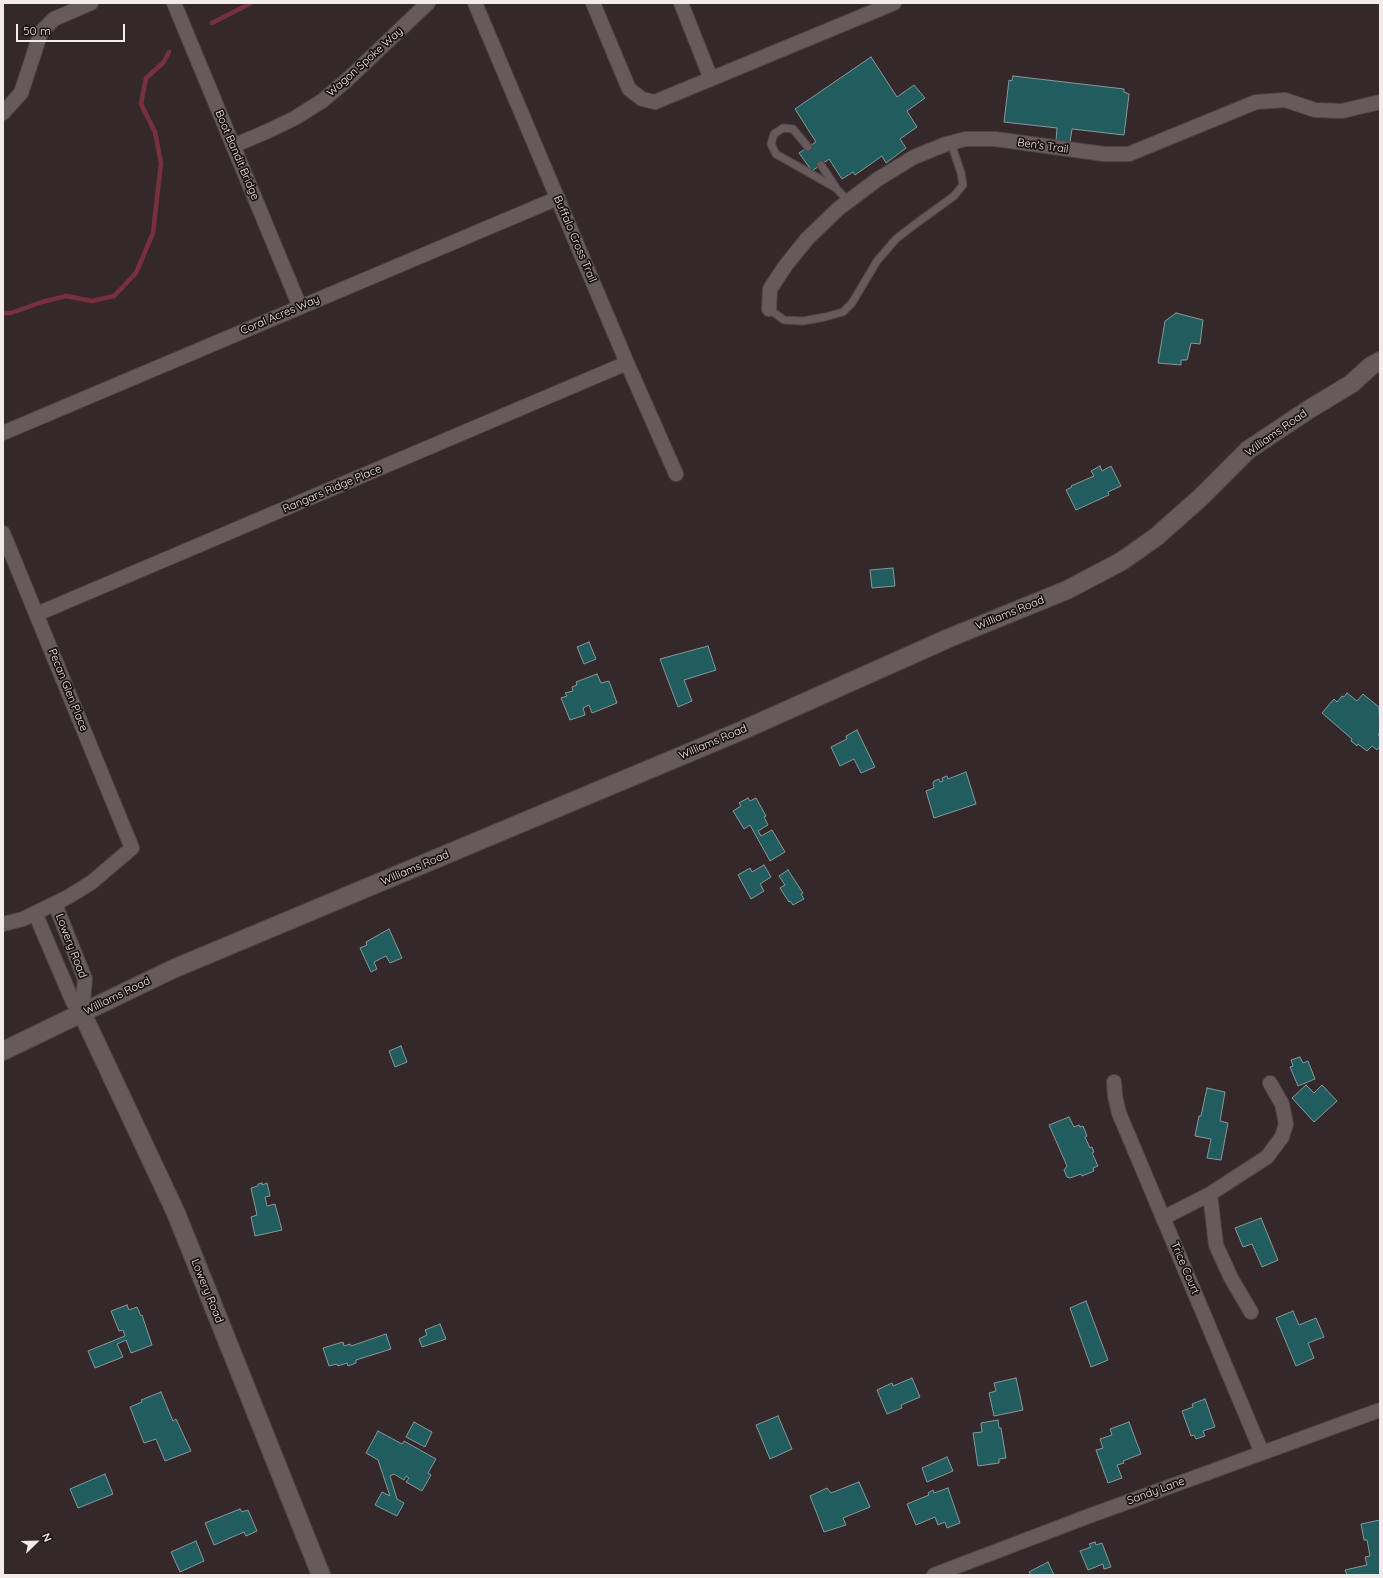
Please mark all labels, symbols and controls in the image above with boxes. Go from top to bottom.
scale bar [18,16,127,42]
text: 50 m [23,23,51,38]
street label: Wagon Spoke Way [324,24,406,100]
street label: Boot Bandit Bridge [212,108,262,202]
street label: Ben's Trail [1017,136,1069,156]
street label: Buffalo Cross Trail [551,194,599,284]
street label: Coral Acres Way [238,292,322,338]
street label: Williams Road [1243,407,1309,459]
street label: Rangars Ridge Place [281,462,383,516]
street label: Williams Road [974,593,1046,633]
street label: Pecan Glen Place [45,647,91,733]
street label: Williams Road [677,722,749,762]
street label: Williams Road [379,848,451,888]
street label: Lowery Road [53,912,89,980]
street label: Williams Road [82,974,152,1018]
street label: Trice Court [1168,1240,1202,1296]
street label: Lowery Road [188,1257,226,1325]
street label: Sandy Lane [1125,1475,1187,1507]
north arrow [16,1522,56,1562]
text: N [39,1531,55,1544]

